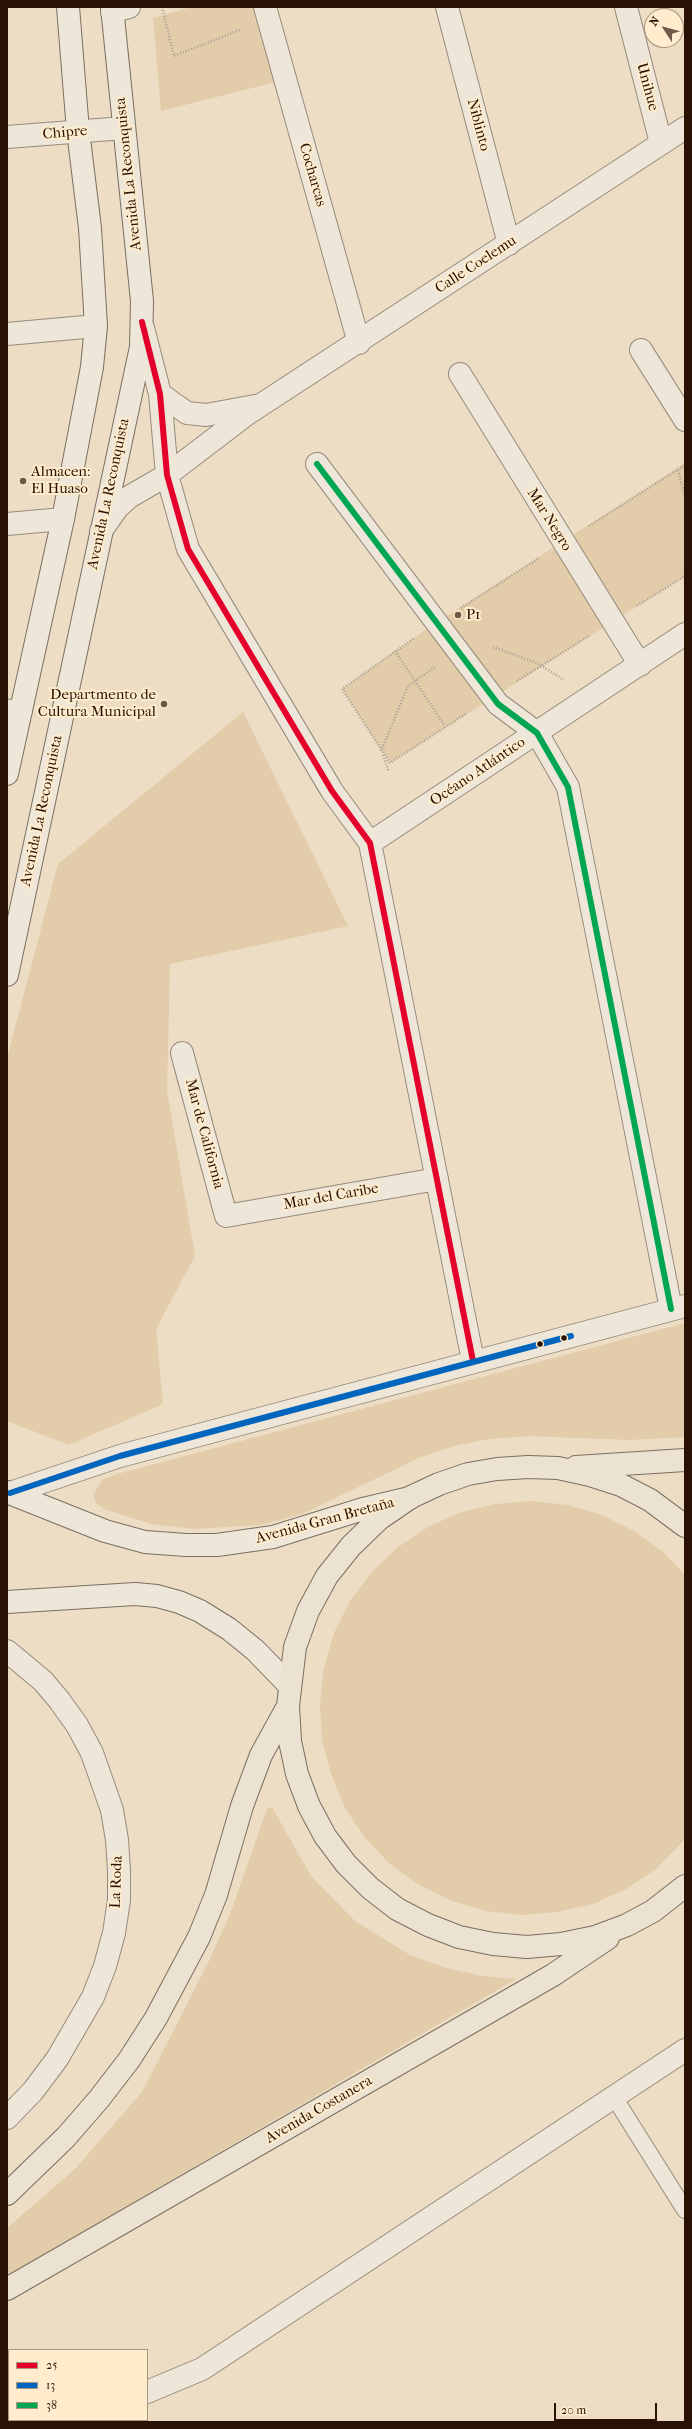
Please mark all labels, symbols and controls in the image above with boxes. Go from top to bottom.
north arrow [644,8,684,48]
text: N [647,14,662,28]
street label: Unihue [632,61,662,113]
street label: Avenida La Reconquista [112,96,146,252]
street label: Niblinto [462,97,494,153]
street label: Chipre [42,122,88,144]
street label: Cocharcas [294,141,330,209]
street label: Calle Coelemu [432,232,520,298]
street label: Avenida La Reconquista [84,417,134,571]
place label: Almacen: El Huaso [31,463,91,498]
marker: Almacen: El Huaso [18,476,28,486]
street label: Mar Negro [523,485,575,555]
place label: P1 [466,606,480,624]
marker: P1 [453,610,463,620]
place label: Departmento de Cultura Municipal [38,686,156,721]
marker: Departmento de Cultura Municipal [159,699,169,709]
street label: Avenida La Reconquista [17,734,67,888]
street label: Océano Atlántico [427,734,529,810]
street label: Mar de California [181,1077,227,1191]
street label: Mar del Caribe [282,1180,380,1214]
unlabelled marker [559,1333,569,1343]
unlabelled marker [535,1339,545,1349]
street label: Avenida Gran Bretaña [254,1494,396,1548]
street label: La Roda [107,1855,127,1909]
street label: Avenida Costanera [262,2072,376,2148]
legend [8,2349,148,2421]
text: 25 [46,2358,57,2372]
text: 13 [46,2378,55,2392]
scale bar [556,2395,659,2421]
text: 38 [46,2398,57,2412]
text: 20 m [561,2403,586,2417]

